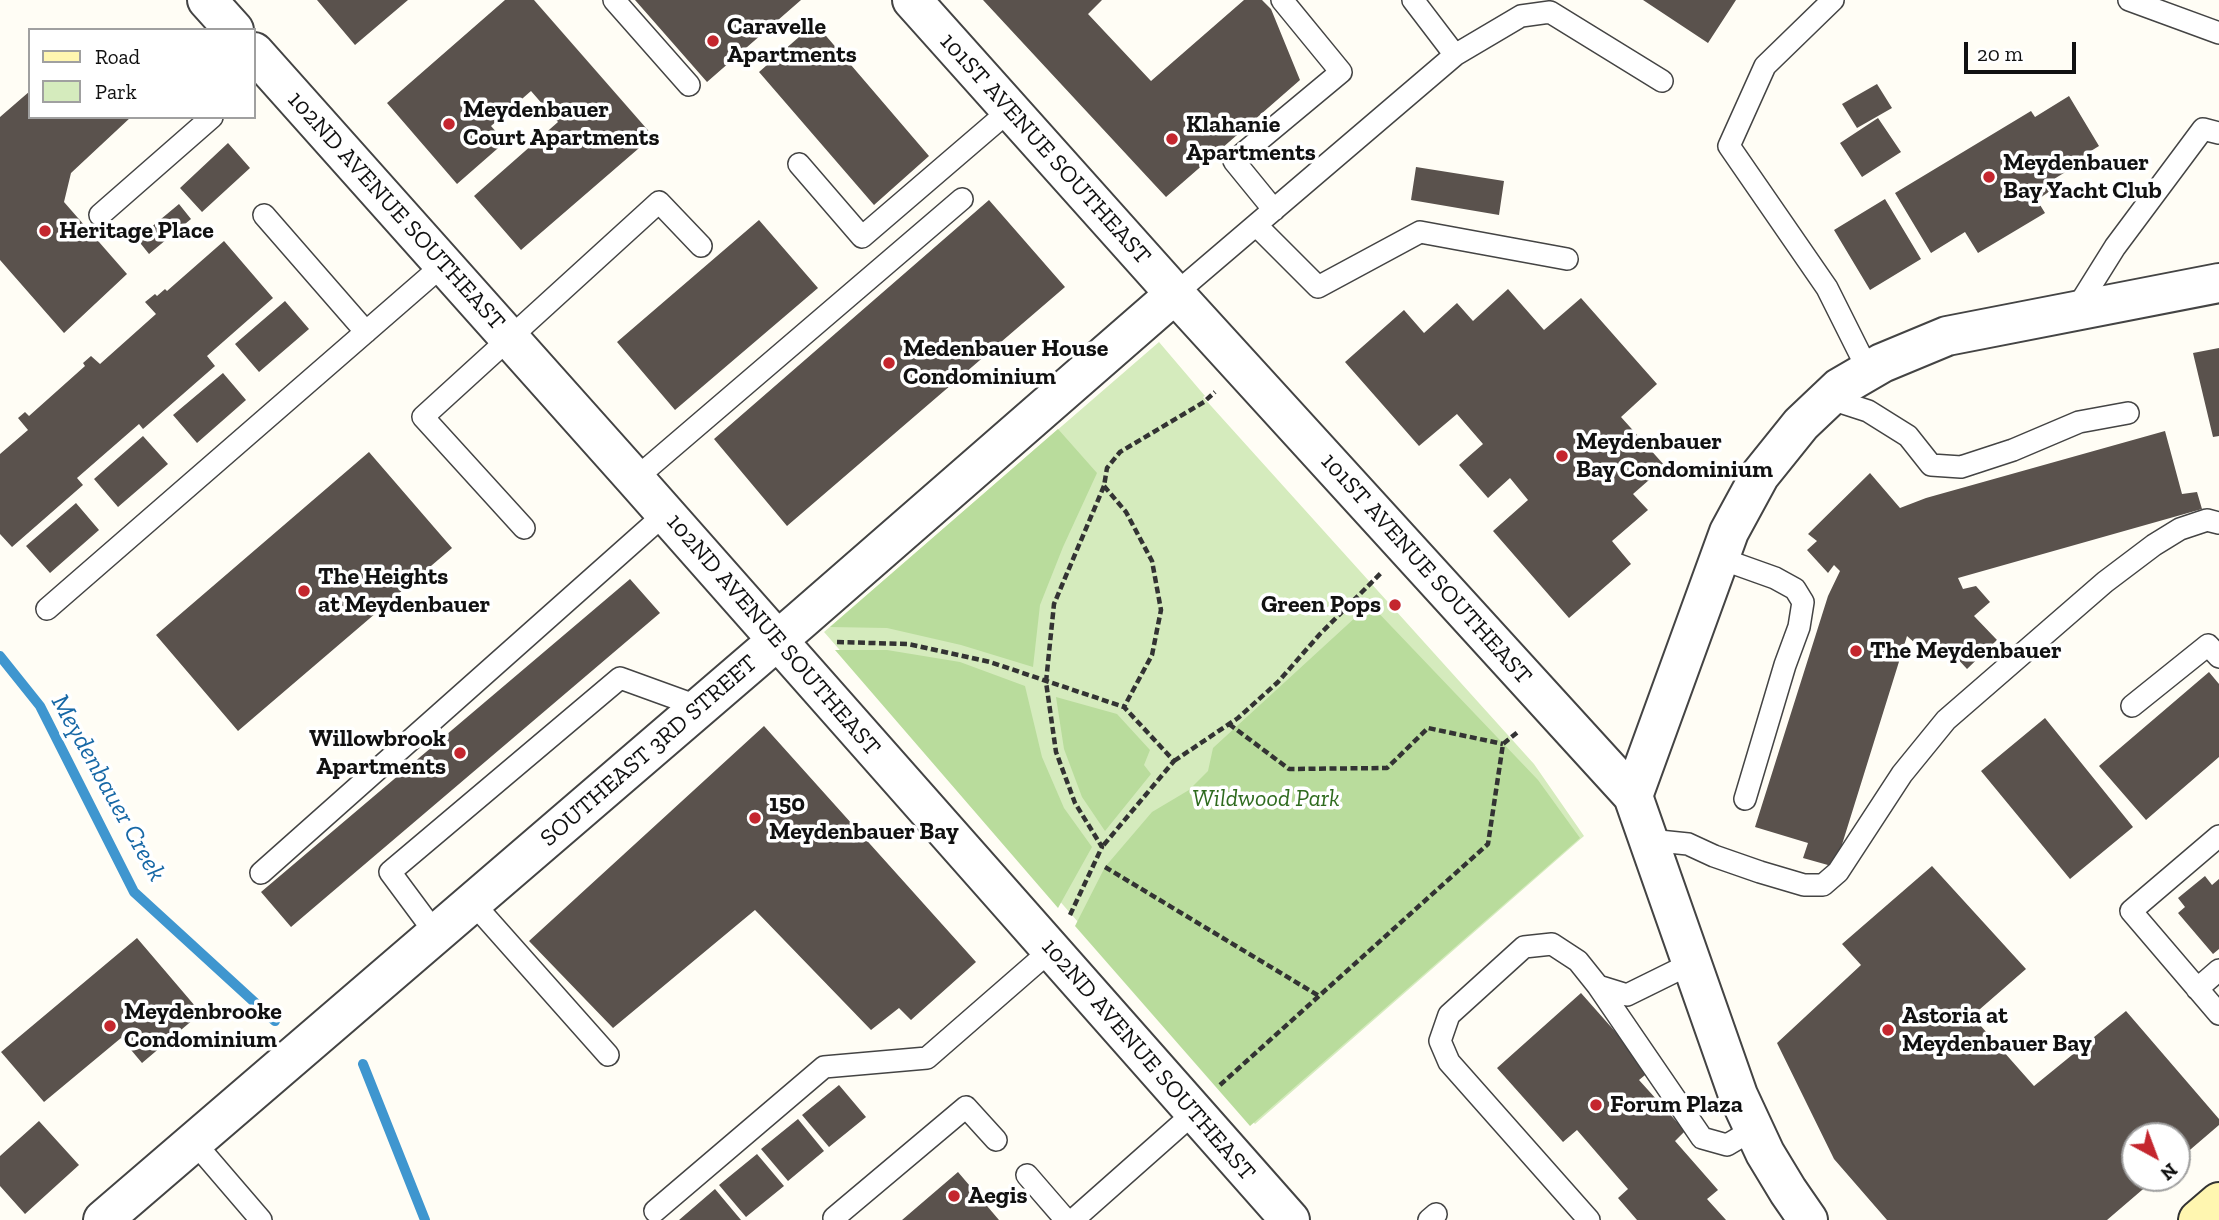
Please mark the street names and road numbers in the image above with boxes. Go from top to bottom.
street label: 101ST AVENUE SOUTHEAST [934,27,1156,271]
street label: 102ND AVENUE SOUTHEAST [281,86,511,336]
street label: 101ST AVENUE SOUTHEAST [1315,447,1537,691]
street label: 102ND AVENUE SOUTHEAST [660,508,886,762]
street label: SOUTHEAST 3RD STREET [535,649,763,853]
street label: 102ND AVENUE SOUTHEAST [1035,933,1261,1187]

